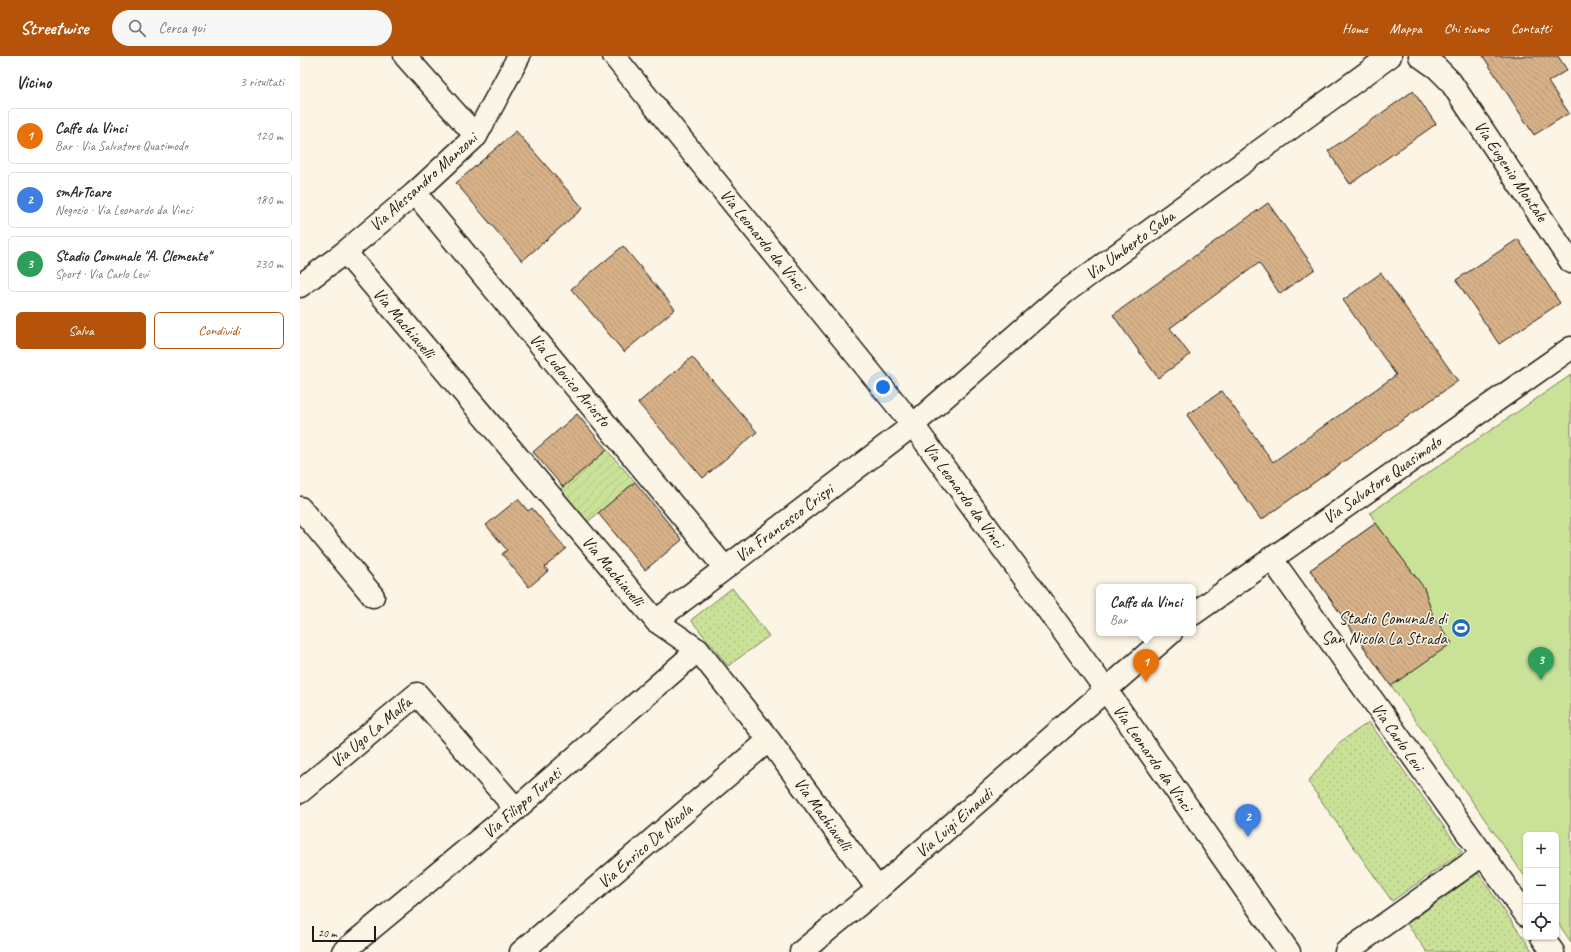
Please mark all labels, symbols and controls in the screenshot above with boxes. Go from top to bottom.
search box [112,10,392,46]
text: Streetwise [20,16,88,40]
icon: search [126,17,148,39]
text: Cerca qui [158,19,205,38]
text: Home [1342,20,1368,37]
text: Mappa [1390,20,1422,37]
text: Chi siamo [1444,20,1489,37]
text: Contatti [1511,20,1551,37]
text: Vicino [16,72,51,93]
text: 3 risultati [240,74,284,90]
street label: Via Eugenio Montale [1470,117,1553,227]
text: Caffe da Vinci [55,119,127,138]
street label: Via Alessandro Manzoni [365,127,483,236]
text: 1 [27,128,33,144]
text: 120 m [255,128,283,144]
text: Bar · Via Salvatore Quasimodo [55,138,188,154]
text: smArTcare [55,183,111,202]
street label: Via Leonardo da Vinci [715,185,812,298]
text: 2 [27,192,33,208]
text: 180 m [255,192,283,208]
text: Negozio · Via Leonardo da Vinci [55,202,192,218]
street label: Via Umberto Saba [1081,204,1180,284]
text: Stadio Comunale "A. Clemente" [55,247,211,266]
text: 3 [27,256,33,272]
text: 230 m [255,256,283,272]
text: Sport · Via Carlo Levi [55,266,148,282]
street label: Via Machiavelli [368,284,441,364]
button: Salva [16,312,146,349]
button: Condividi [154,312,284,349]
street label: Via Ludovico Ariosto [525,329,616,432]
your location [873,377,893,397]
street label: Via Salvatore Quasimodo [1319,430,1447,529]
street label: Via Leonardo da Vinci [919,438,1011,554]
street label: Via Francesco Crispi [731,478,839,567]
street label: Via Machiavelli [577,532,650,612]
popup [1096,584,1196,636]
text: Caffe da Vinci [1110,593,1182,612]
place label: Stadio Comunale di San Nicola La Strada [1321,608,1449,649]
text: Bar [1110,612,1127,628]
sports icon: Stadio Comunale di San Nicola La Strada [1450,617,1472,639]
pin: 3 [1528,647,1554,680]
pin: 1 [1133,649,1159,682]
street label: Via Ugo La Malfa [326,691,417,772]
street label: Via Carlo Levi [1367,699,1431,777]
street label: Via Leonardo da Vinci [1108,701,1199,818]
street label: Via Filippo Turati [478,762,567,843]
street label: Via Machiavelli [789,773,858,856]
street label: Via Luigi Einaudi [911,782,999,862]
street label: Via Enrico De Nicola [593,798,698,893]
pin: 2 [1235,804,1261,837]
map controls [1523,832,1559,940]
button: + [1523,832,1559,868]
button: − [1523,868,1559,904]
button: locate [1523,904,1559,940]
scale bar [312,924,376,943]
text: 20 m [318,926,337,940]

